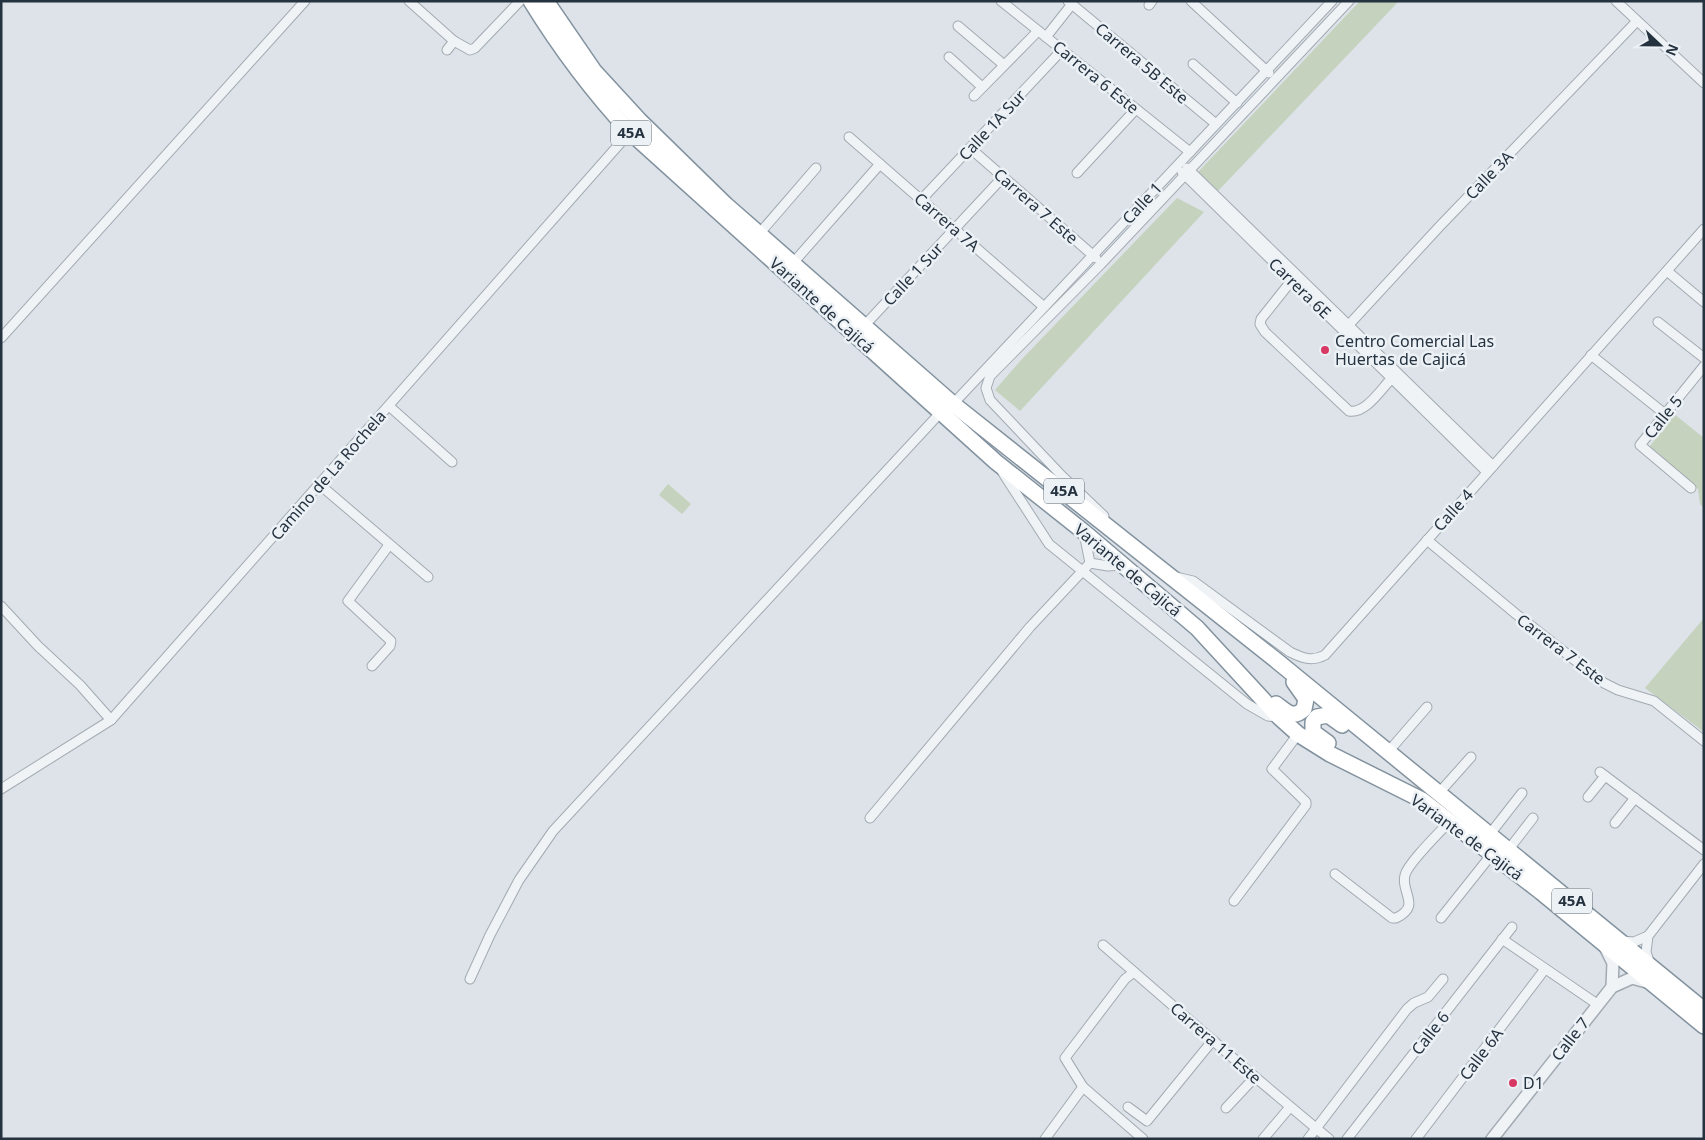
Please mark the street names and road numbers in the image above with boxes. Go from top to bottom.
street label: Carrera 5B Este [1091,17,1193,109]
street label: Carrera 6 Este [1048,35,1144,119]
street label: Calle 1A Sur [953,85,1031,165]
road number: 45A [611,120,651,146]
street label: Calle 3A [1460,145,1518,204]
street label: Carrera 7 Este [989,163,1083,249]
street label: Calle 1 [1117,177,1167,229]
street label: Carrera 7A [910,188,985,257]
street label: Calle 1 Sur [878,237,948,310]
street label: Variante de Cajicá [765,252,879,358]
street label: Carrera 6E [1264,253,1336,323]
street label: Calle 5 [1639,391,1687,443]
street label: Camino de La Rochela [265,405,391,545]
road number: 45A [1044,478,1084,504]
street label: Calle 4 [1428,484,1478,536]
street label: Variante de Cajicá [1070,519,1186,621]
street label: Carrera 7 Este [1512,609,1610,689]
street label: Variante de Cajicá [1406,789,1528,885]
road number: 45A [1552,888,1592,914]
street label: Carrera 11 Este [1166,997,1266,1089]
street label: Calle 6 [1406,1007,1454,1059]
street label: Calle 7 [1546,1013,1594,1065]
street label: Calle 6A [1454,1023,1508,1085]

